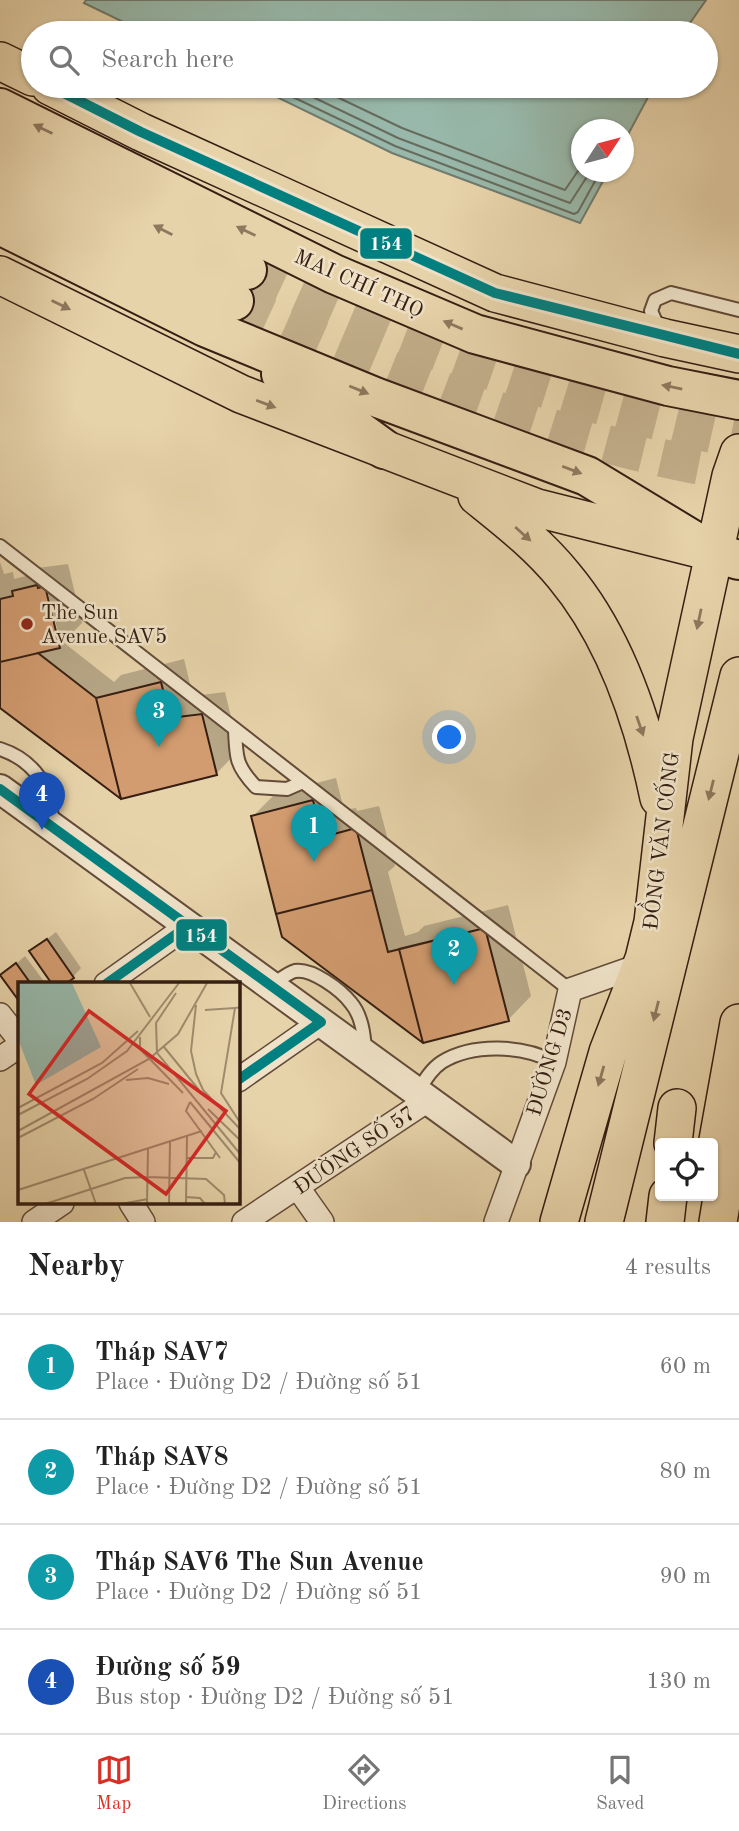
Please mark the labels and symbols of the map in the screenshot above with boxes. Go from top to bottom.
north arrow [571,119,634,182]
one-way arrow [33,124,53,135]
one-way arrow [153,225,173,236]
one-way arrow [236,225,256,236]
line badge: 154 [359,227,413,260]
text: 154 [369,236,403,255]
street label: MAI CHÍ THỌ [291,243,428,322]
one-way arrow [51,300,71,311]
one-way arrow [443,319,464,330]
one-way arrow [661,381,683,392]
one-way arrow [349,385,370,396]
one-way arrow [256,398,277,409]
one-way arrow [561,465,582,476]
one-way arrow [514,526,532,542]
place label: The Sun Avenue SAV5 [41,603,167,648]
one-way arrow [694,608,705,630]
marker: The Sun Avenue SAV5 [19,616,35,632]
pin: 3 [136,689,182,747]
one-way arrow [635,716,646,737]
your location [432,720,466,754]
street label: ĐỒNG VĂN CỐNG [633,750,684,931]
pin: 4 [19,772,65,830]
one-way arrow [705,779,716,801]
pin: 1 [291,804,337,862]
line badge: 154 [175,918,228,952]
pin: 2 [431,927,477,985]
text: 154 [184,928,218,947]
inset map [18,982,240,1204]
one-way arrow [651,1000,662,1022]
street label: ĐƯỜNG D3 [519,1005,577,1119]
one-way arrow [595,1065,606,1087]
street label: ĐƯỜNG SỐ 57 [287,1097,419,1199]

